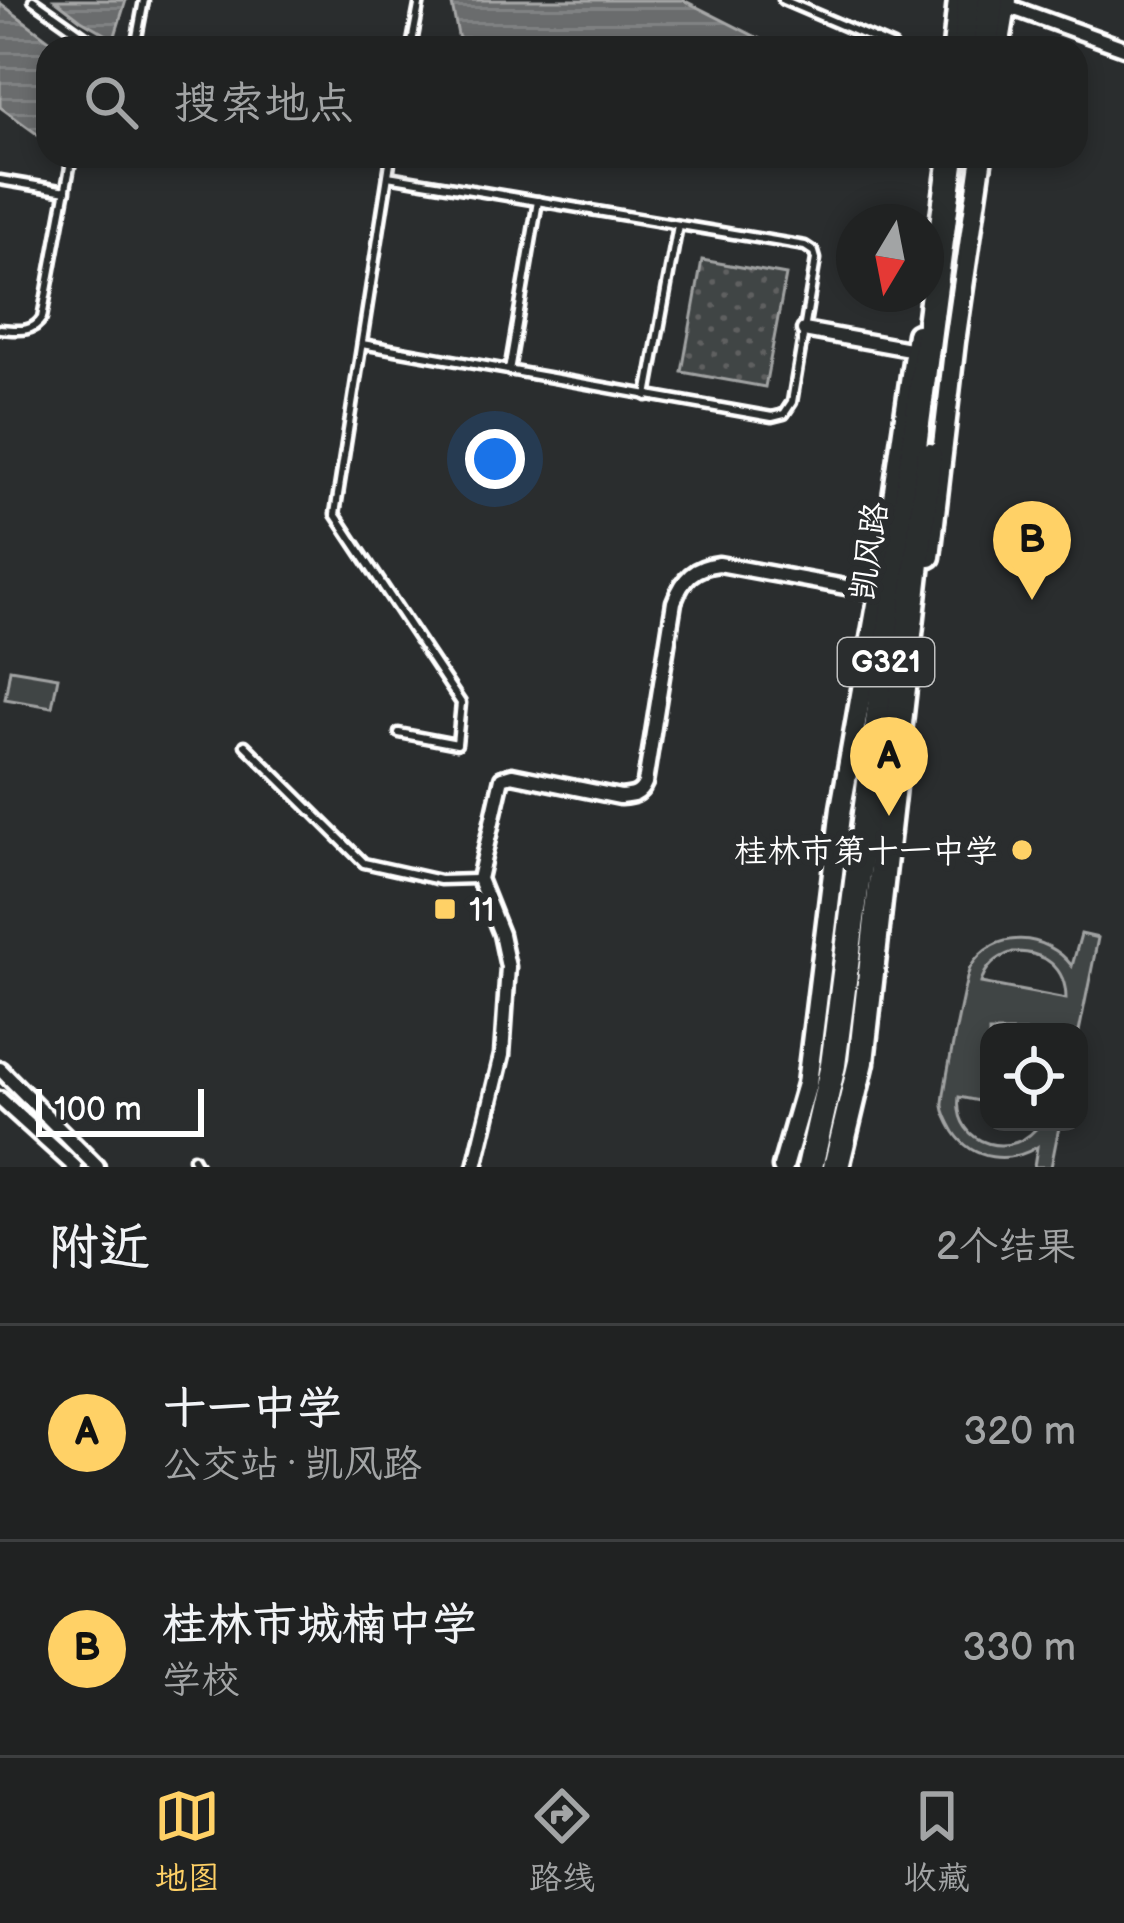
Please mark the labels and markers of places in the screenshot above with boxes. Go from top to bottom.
pin: B [993,501,1071,600]
pin: A [850,717,928,816]
place label: 桂林市第十一中学 [734,832,998,872]
marker: 桂林市第十一中学 [1009,837,1035,863]
place label: 11 [469,891,495,931]
marker: 11 [432,896,458,922]

